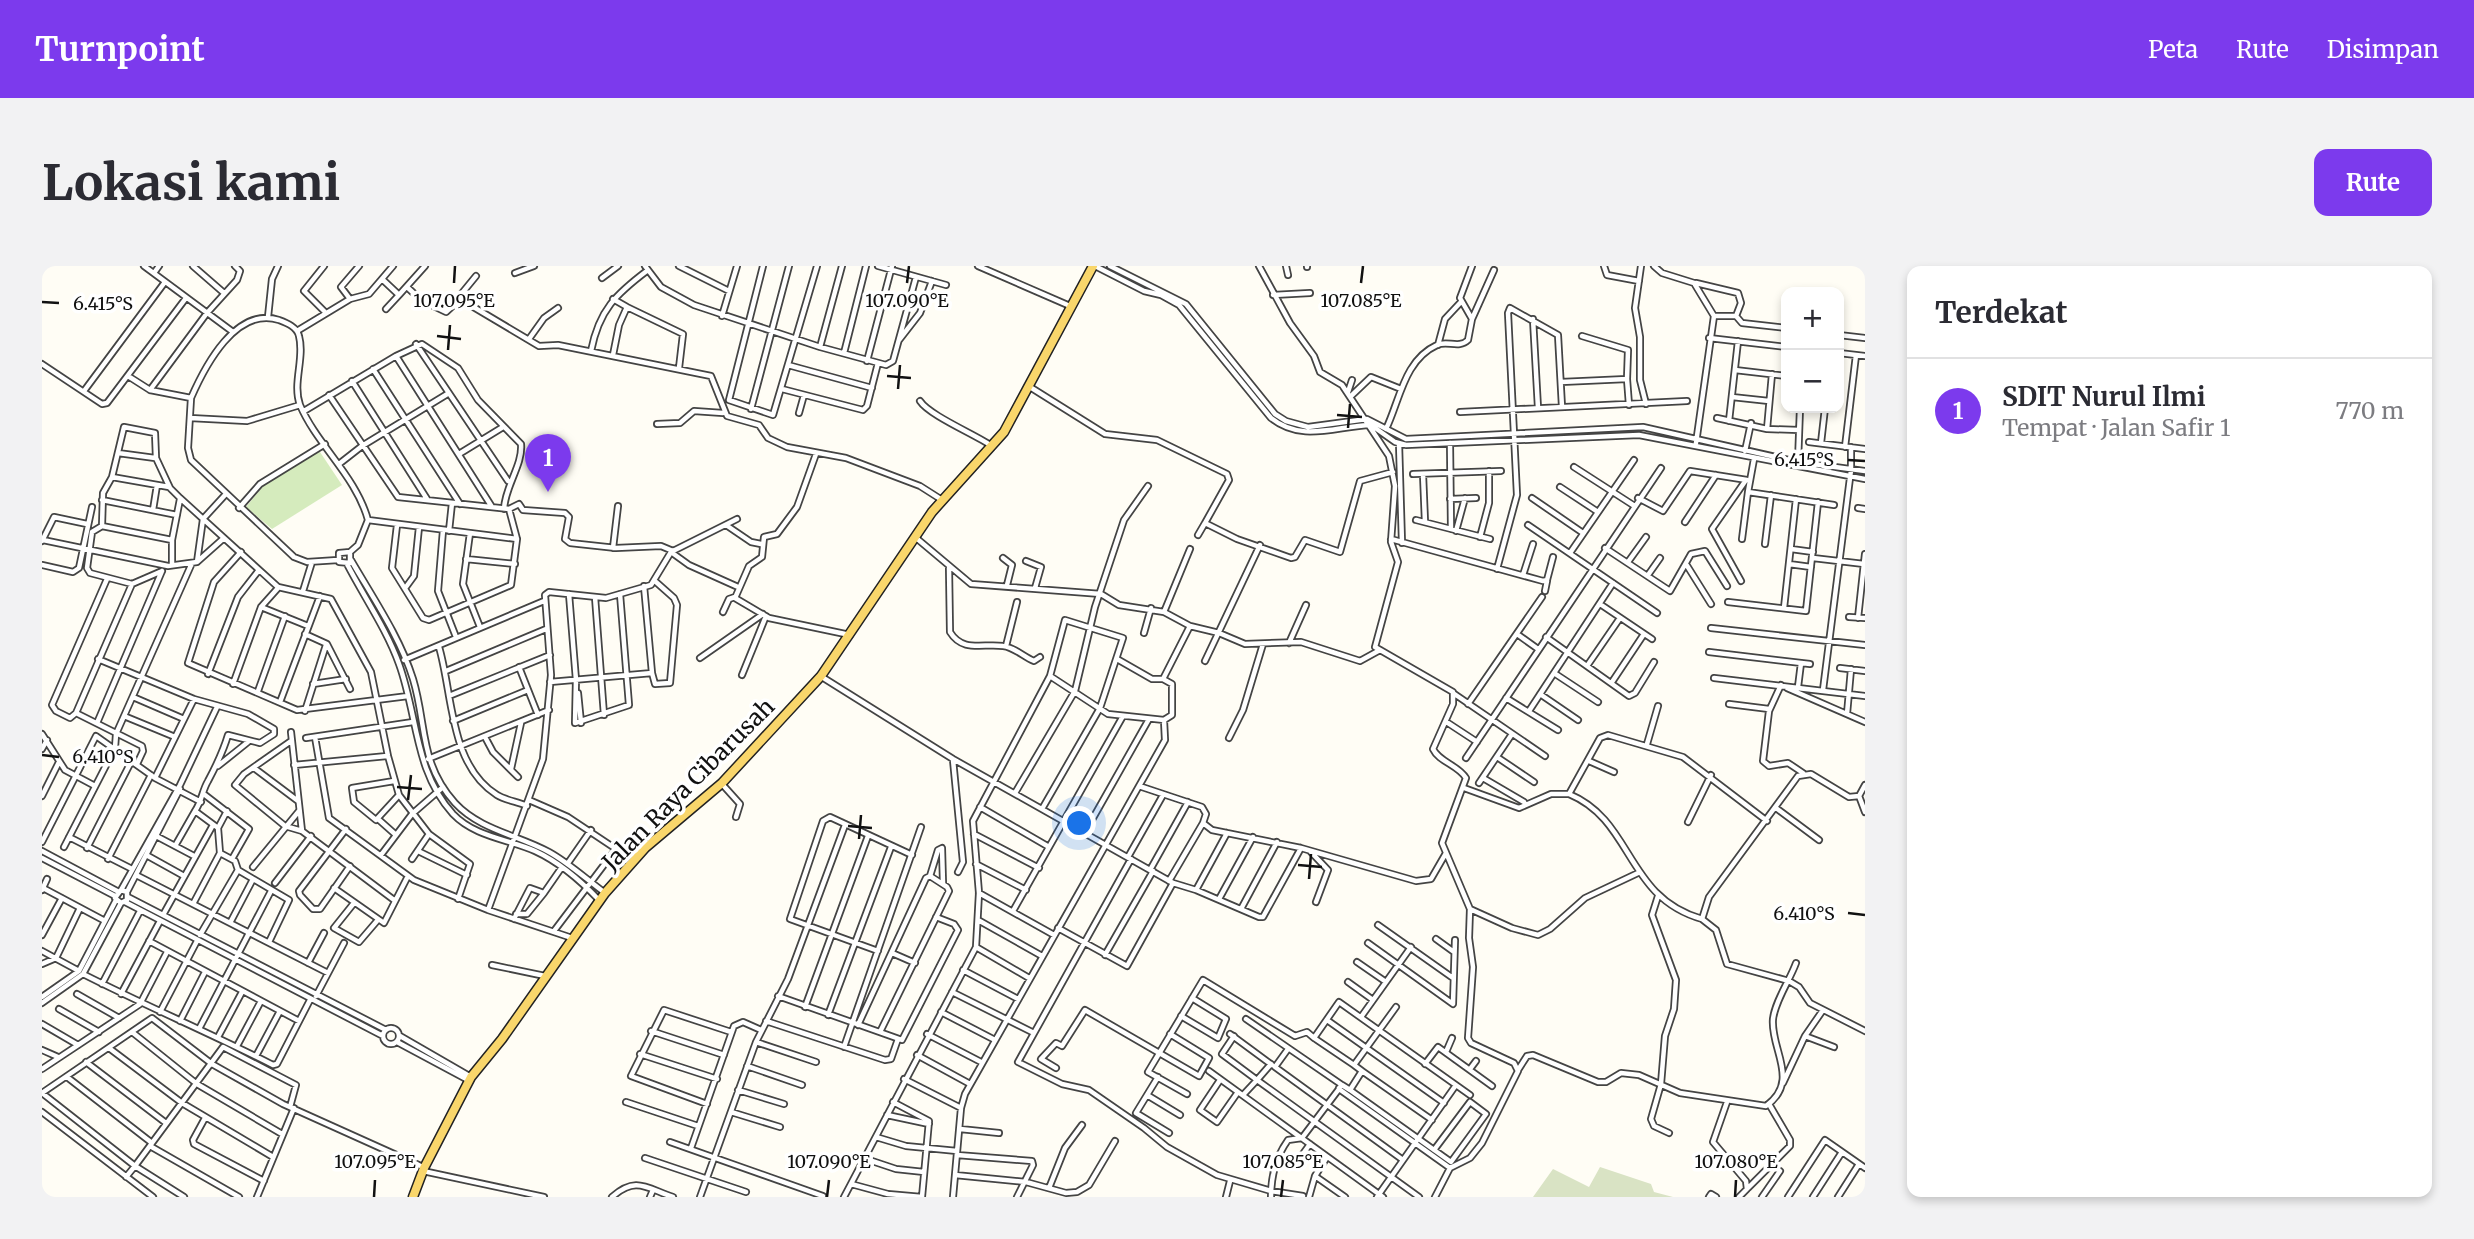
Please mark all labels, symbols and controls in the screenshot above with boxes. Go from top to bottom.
text: Turnpoint [35,29,205,70]
text: Peta [2148,34,2198,65]
text: Rute [2236,34,2289,65]
text: Disimpan [2327,34,2439,65]
button: Rute [2314,149,2432,216]
text: Lokasi kami [42,152,340,213]
map controls [1781,287,1844,413]
button: + [1781,287,1844,350]
text: 107.095°E [413,289,495,312]
text: 107.090°E [865,289,949,312]
text: 107.085°E [1320,289,1402,312]
text: 6.415°S [73,292,133,315]
text: Terdekat [1935,293,2068,331]
button: − [1781,350,1844,413]
text: SDIT Nurul Ilmi [2002,380,2206,413]
text: 1 [1953,396,1963,425]
text: 770 m [2335,396,2404,425]
text: Tempat · Jalan Safir 1 [2002,413,2230,442]
pin: 1 [525,434,571,492]
text: 6.415°S [1774,448,1834,471]
street label: Jalan Raya Cibarusah [595,692,780,877]
text: 6.410°S [72,745,134,768]
your location [1062,806,1096,840]
text: 6.410°S [1773,902,1835,925]
text: 107.095°E [334,1150,416,1173]
text: 107.090°E [787,1150,871,1173]
text: 107.085°E [1242,1150,1324,1173]
text: 107.080°E [1694,1150,1778,1173]

